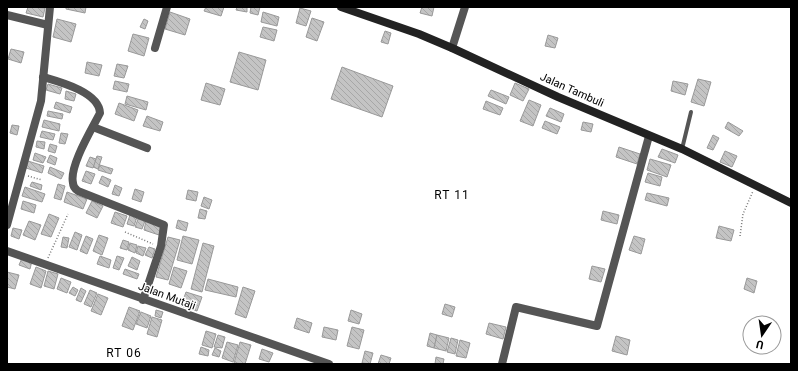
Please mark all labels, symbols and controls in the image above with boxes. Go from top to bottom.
street label: Jalan Tambuli [538,70,606,110]
district label: RT 11 [434,188,470,202]
street label: Jalan Mutaji [137,280,197,312]
north arrow [742,315,782,355]
text: U [755,337,765,351]
district label: RT 06 [106,346,142,360]

